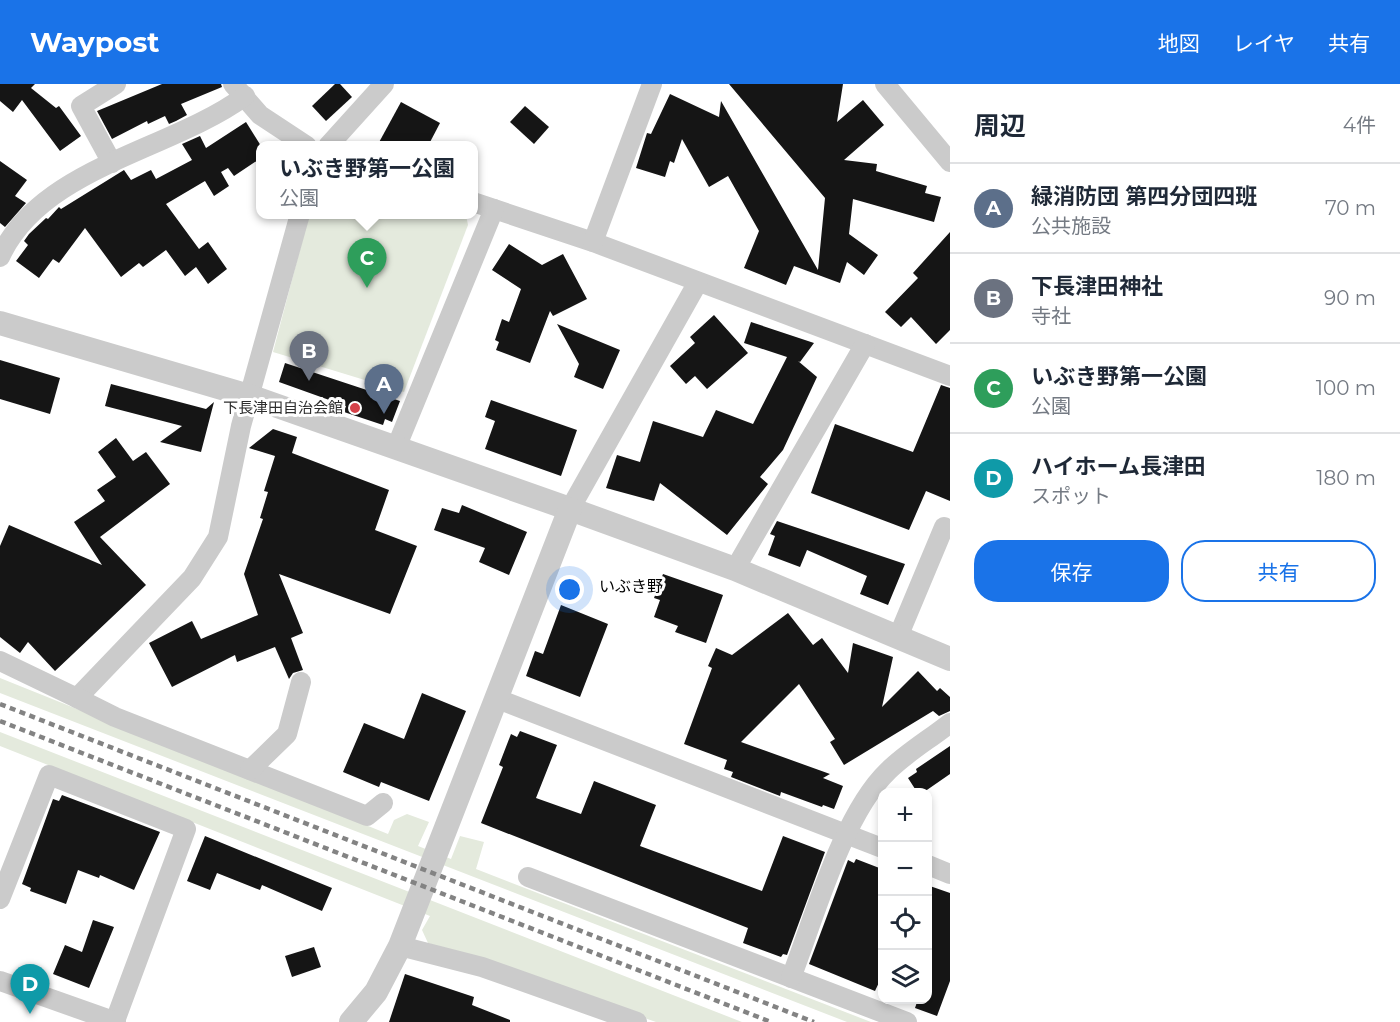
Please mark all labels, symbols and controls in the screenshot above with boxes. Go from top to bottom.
text: Waypost [30,25,160,59]
text: 地図 [1158,31,1200,56]
text: レイヤ [1233,31,1295,56]
text: 共有 [1328,31,1370,56]
text: 周辺 [974,110,1026,142]
text: 4件 [1343,113,1376,137]
popup [256,141,478,219]
text: いぶき野第一公園 [279,155,455,182]
text: 緑消防団 第四分団四班 [1031,183,1257,210]
text: 公園 [279,186,319,210]
text: A [986,196,1001,220]
text: 70 m [1325,196,1376,220]
text: 公共施設 [1031,214,1111,238]
pin: C [348,238,386,288]
text: 下長津田神社 [1031,273,1163,300]
text: B [986,286,1001,310]
text: 90 m [1324,286,1376,310]
text: 寺社 [1031,304,1071,328]
pin: B [290,332,328,381]
text: いぶき野第一公園 [1031,363,1207,390]
pin: A [364,364,404,414]
text: C [986,376,1001,400]
text: 100 m [1316,376,1376,400]
text: 公園 [1031,394,1071,418]
place label: 下長津田自治会館 [223,398,343,417]
marker: 下長津田自治会館 [348,401,362,415]
text: ハイホーム長津田 [1031,453,1206,480]
text: D [985,466,1002,490]
text: 180 m [1316,466,1376,490]
text: スポット [1031,484,1111,508]
button: 保存 [974,540,1169,602]
button: 共有 [1181,540,1376,602]
your location [555,575,584,604]
district label: いぶき野 [599,577,663,596]
map controls [878,788,932,1004]
button: + [878,788,932,842]
button: − [878,842,932,896]
button: locate [878,896,932,950]
button: layers [878,950,932,1004]
pin: D [10,964,50,1014]

